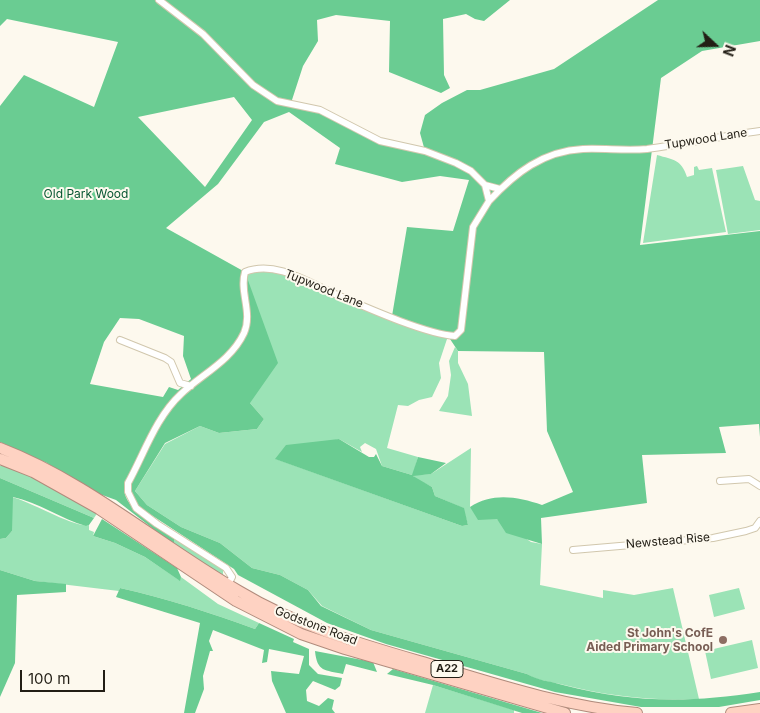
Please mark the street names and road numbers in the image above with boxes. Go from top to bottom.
street label: Tupwood Lane [664,125,748,153]
street label: Tupwood Lane [283,267,365,311]
street label: Newstead Rise [625,530,711,552]
street label: Godstone Road [273,604,359,648]
road number: A22 [431,661,463,678]

